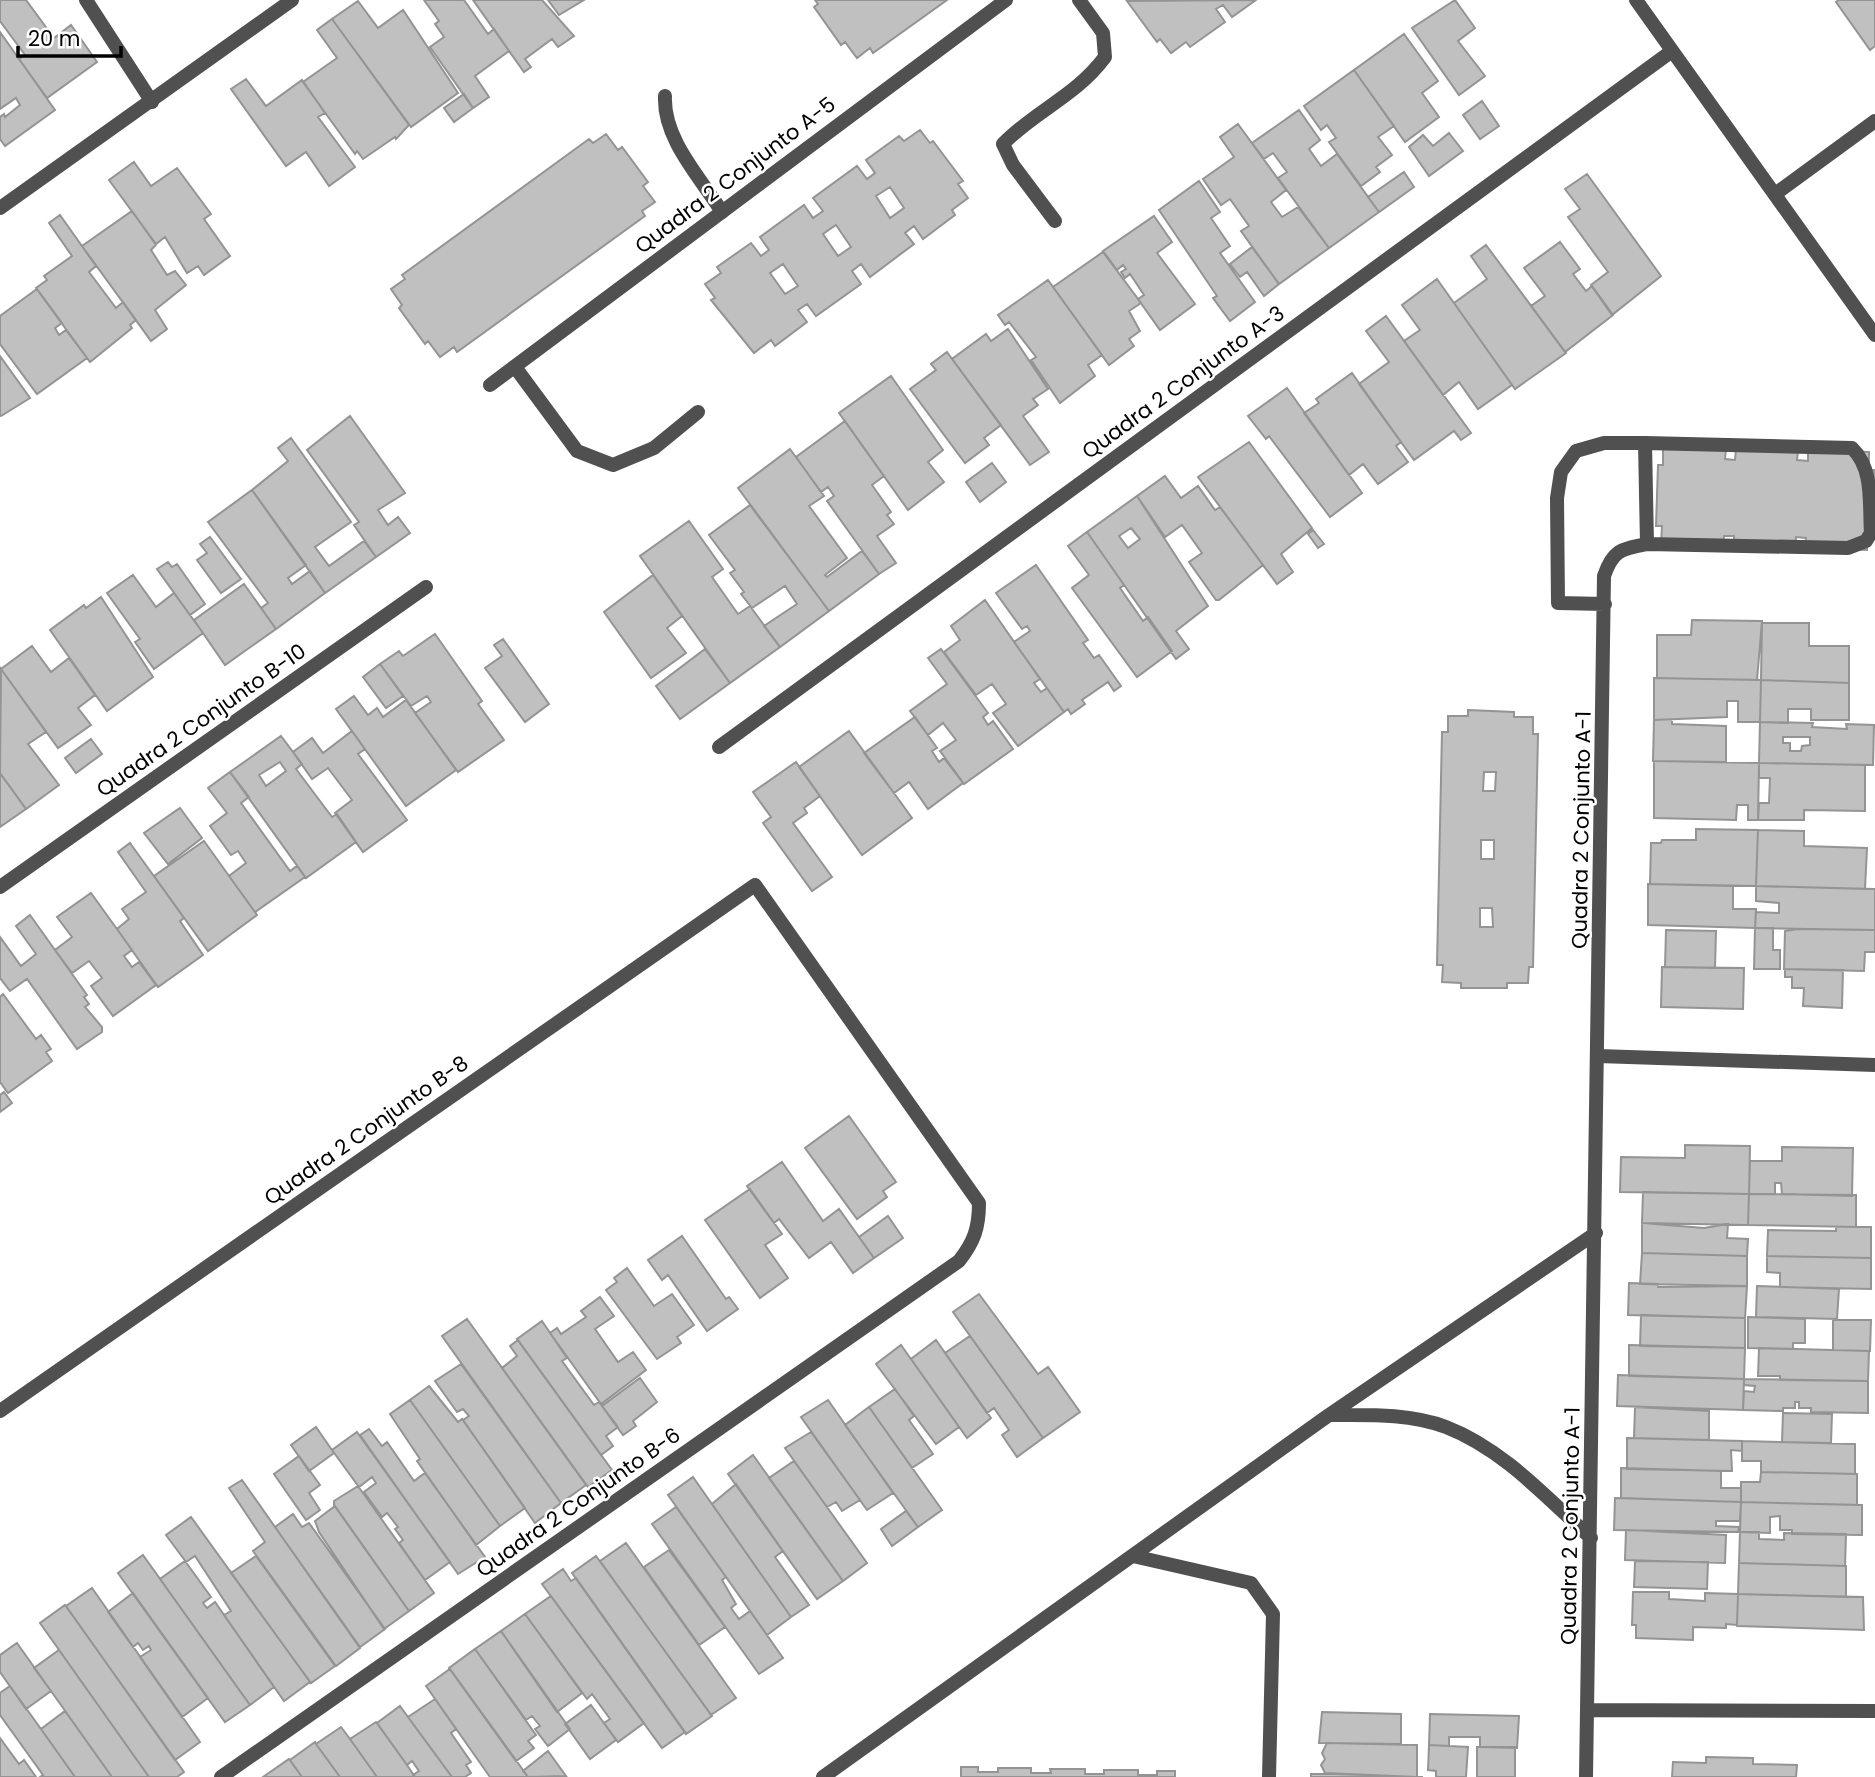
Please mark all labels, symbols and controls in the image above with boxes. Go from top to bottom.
scale bar [18,14,121,58]
text: 20 m [28,24,81,53]
street label: Quadra 2 Conjunto A-5 [629,90,841,260]
street label: Quadra 2 Conjunto A-3 [1076,299,1290,465]
street label: Quadra 2 Conjunto B-10 [90,636,312,804]
street label: Quadra 2 Conjunto A-1 [1564,711,1598,949]
street label: Quadra 2 Conjunto B-8 [258,1048,474,1212]
street label: Quadra 2 Conjunto A-1 [1553,1407,1587,1645]
street label: Quadra 2 Conjunto B-6 [470,1420,686,1584]

